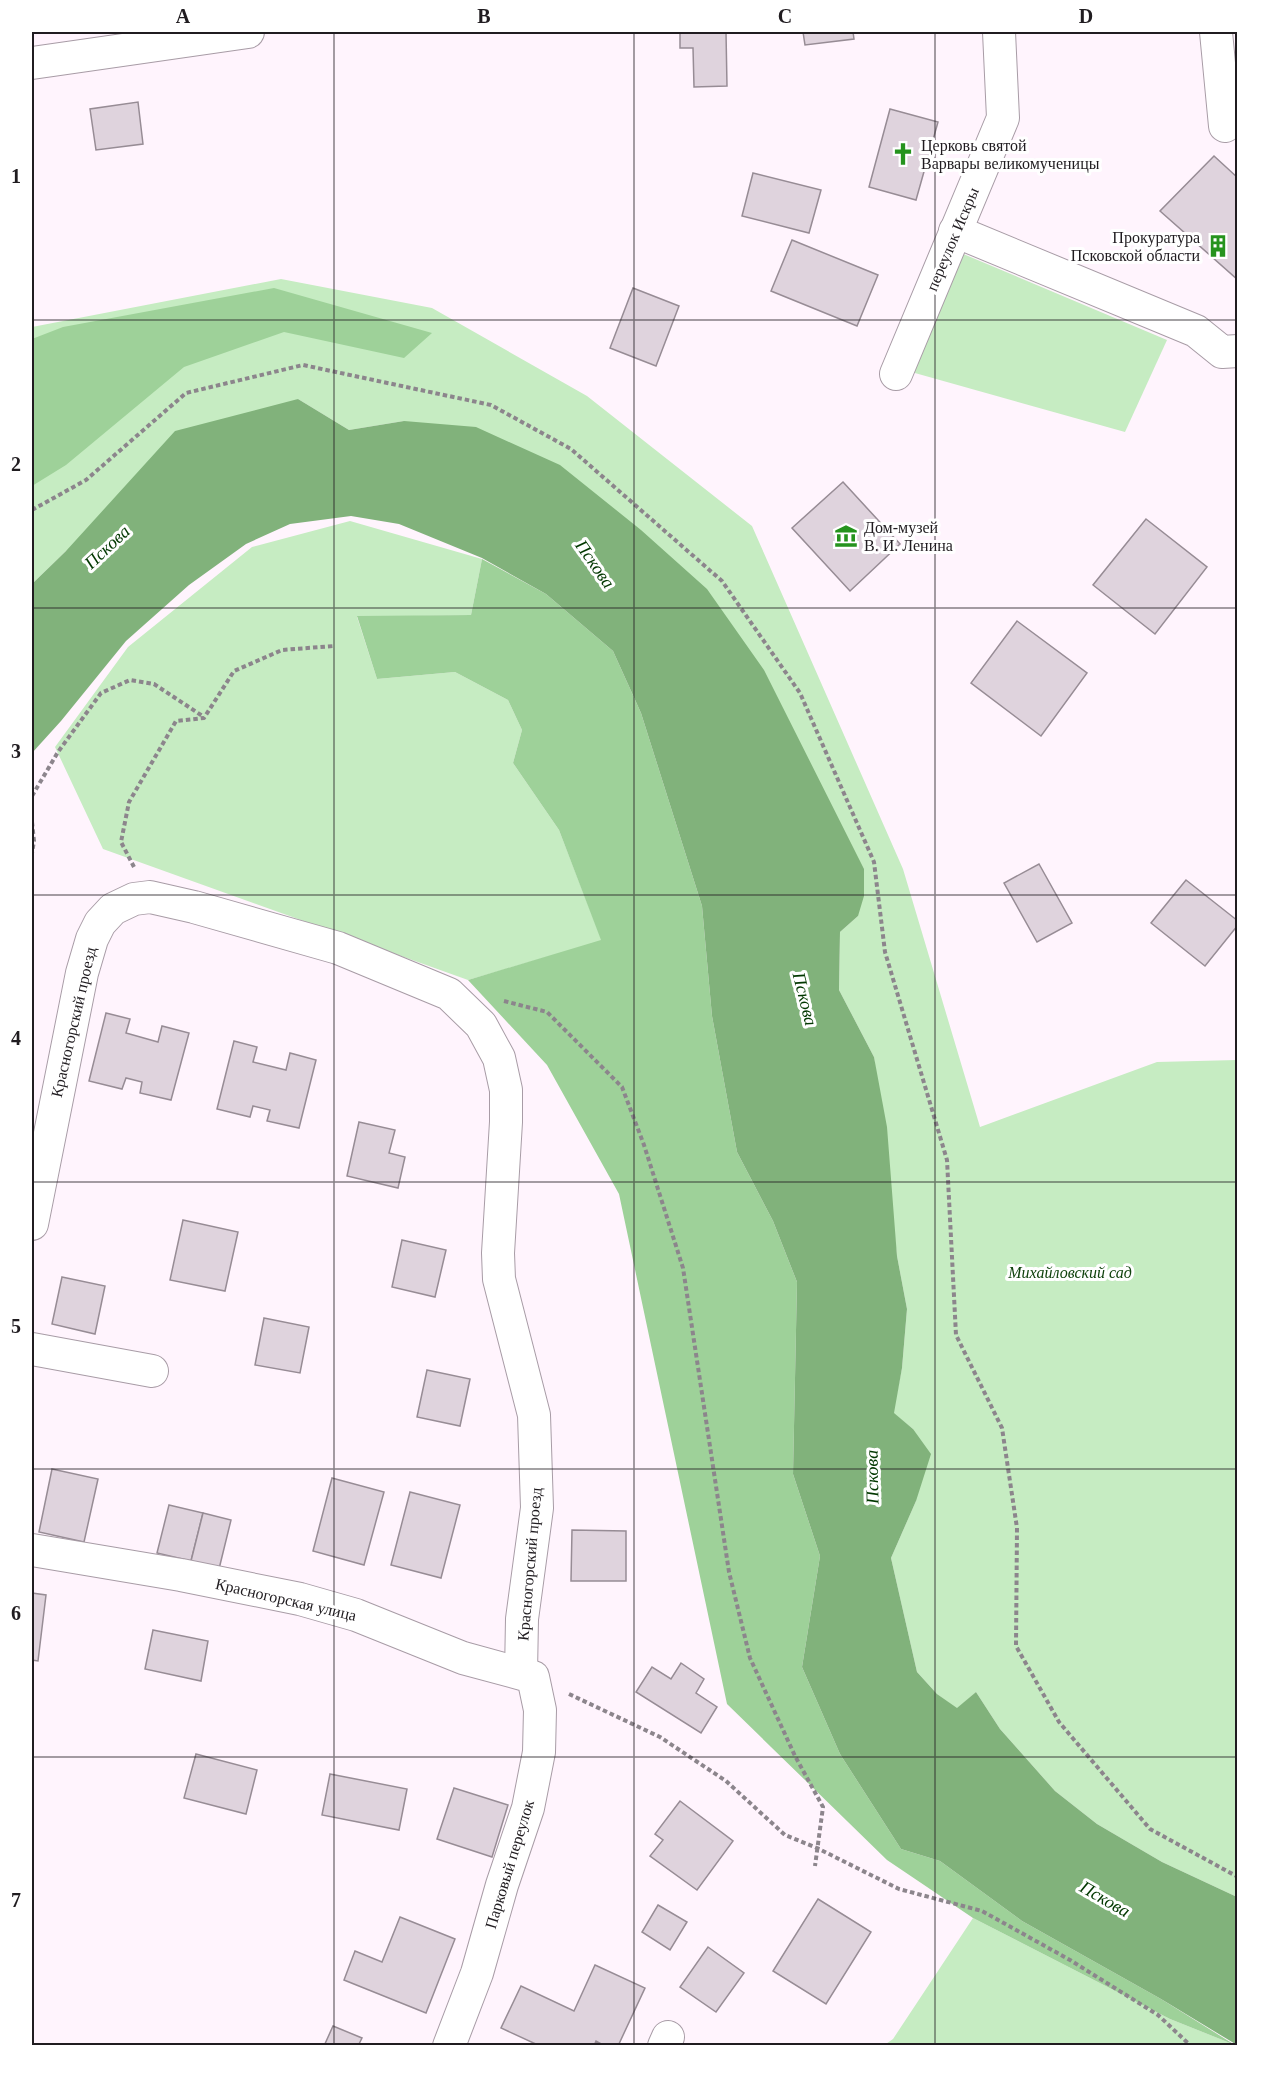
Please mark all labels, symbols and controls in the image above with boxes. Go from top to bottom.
text: A [176,5,191,27]
text: B [477,5,491,27]
text: C [778,5,792,27]
text: D [1079,5,1093,27]
place label: Церковь святой Варвары великомученицы [921,137,1100,173]
church icon: Церковь святой Варвары великомученицы [890,141,916,167]
text: 1 [11,165,21,187]
street label: переулок Искры [923,185,983,294]
place label: Прокуратура Псковской области [1071,229,1200,264]
building icon: Прокуратура Псковской области [1205,233,1231,259]
text: 2 [11,453,21,475]
place label: Дом-музей В. И. Ленина [864,519,953,554]
water label: Пскова [80,521,134,574]
museum icon: Дом-музей В. И. Ленина [833,523,859,549]
water label: Пскова [571,535,619,592]
text: 3 [11,740,21,762]
street label: Красногорский проезд [48,945,100,1099]
water label: Пскова [788,969,821,1028]
text: 4 [11,1027,21,1049]
park label: Михайловский сад [1007,1264,1132,1281]
text: 5 [11,1315,21,1337]
water label: Пскова [862,1450,882,1505]
street label: Красногорский проезд [514,1487,546,1641]
street label: Красногорская улица [213,1575,358,1625]
text: 6 [11,1602,21,1624]
street label: Парковый переулок [482,1797,538,1931]
water label: Пскова [1076,1876,1134,1921]
text: 7 [11,1889,21,1911]

